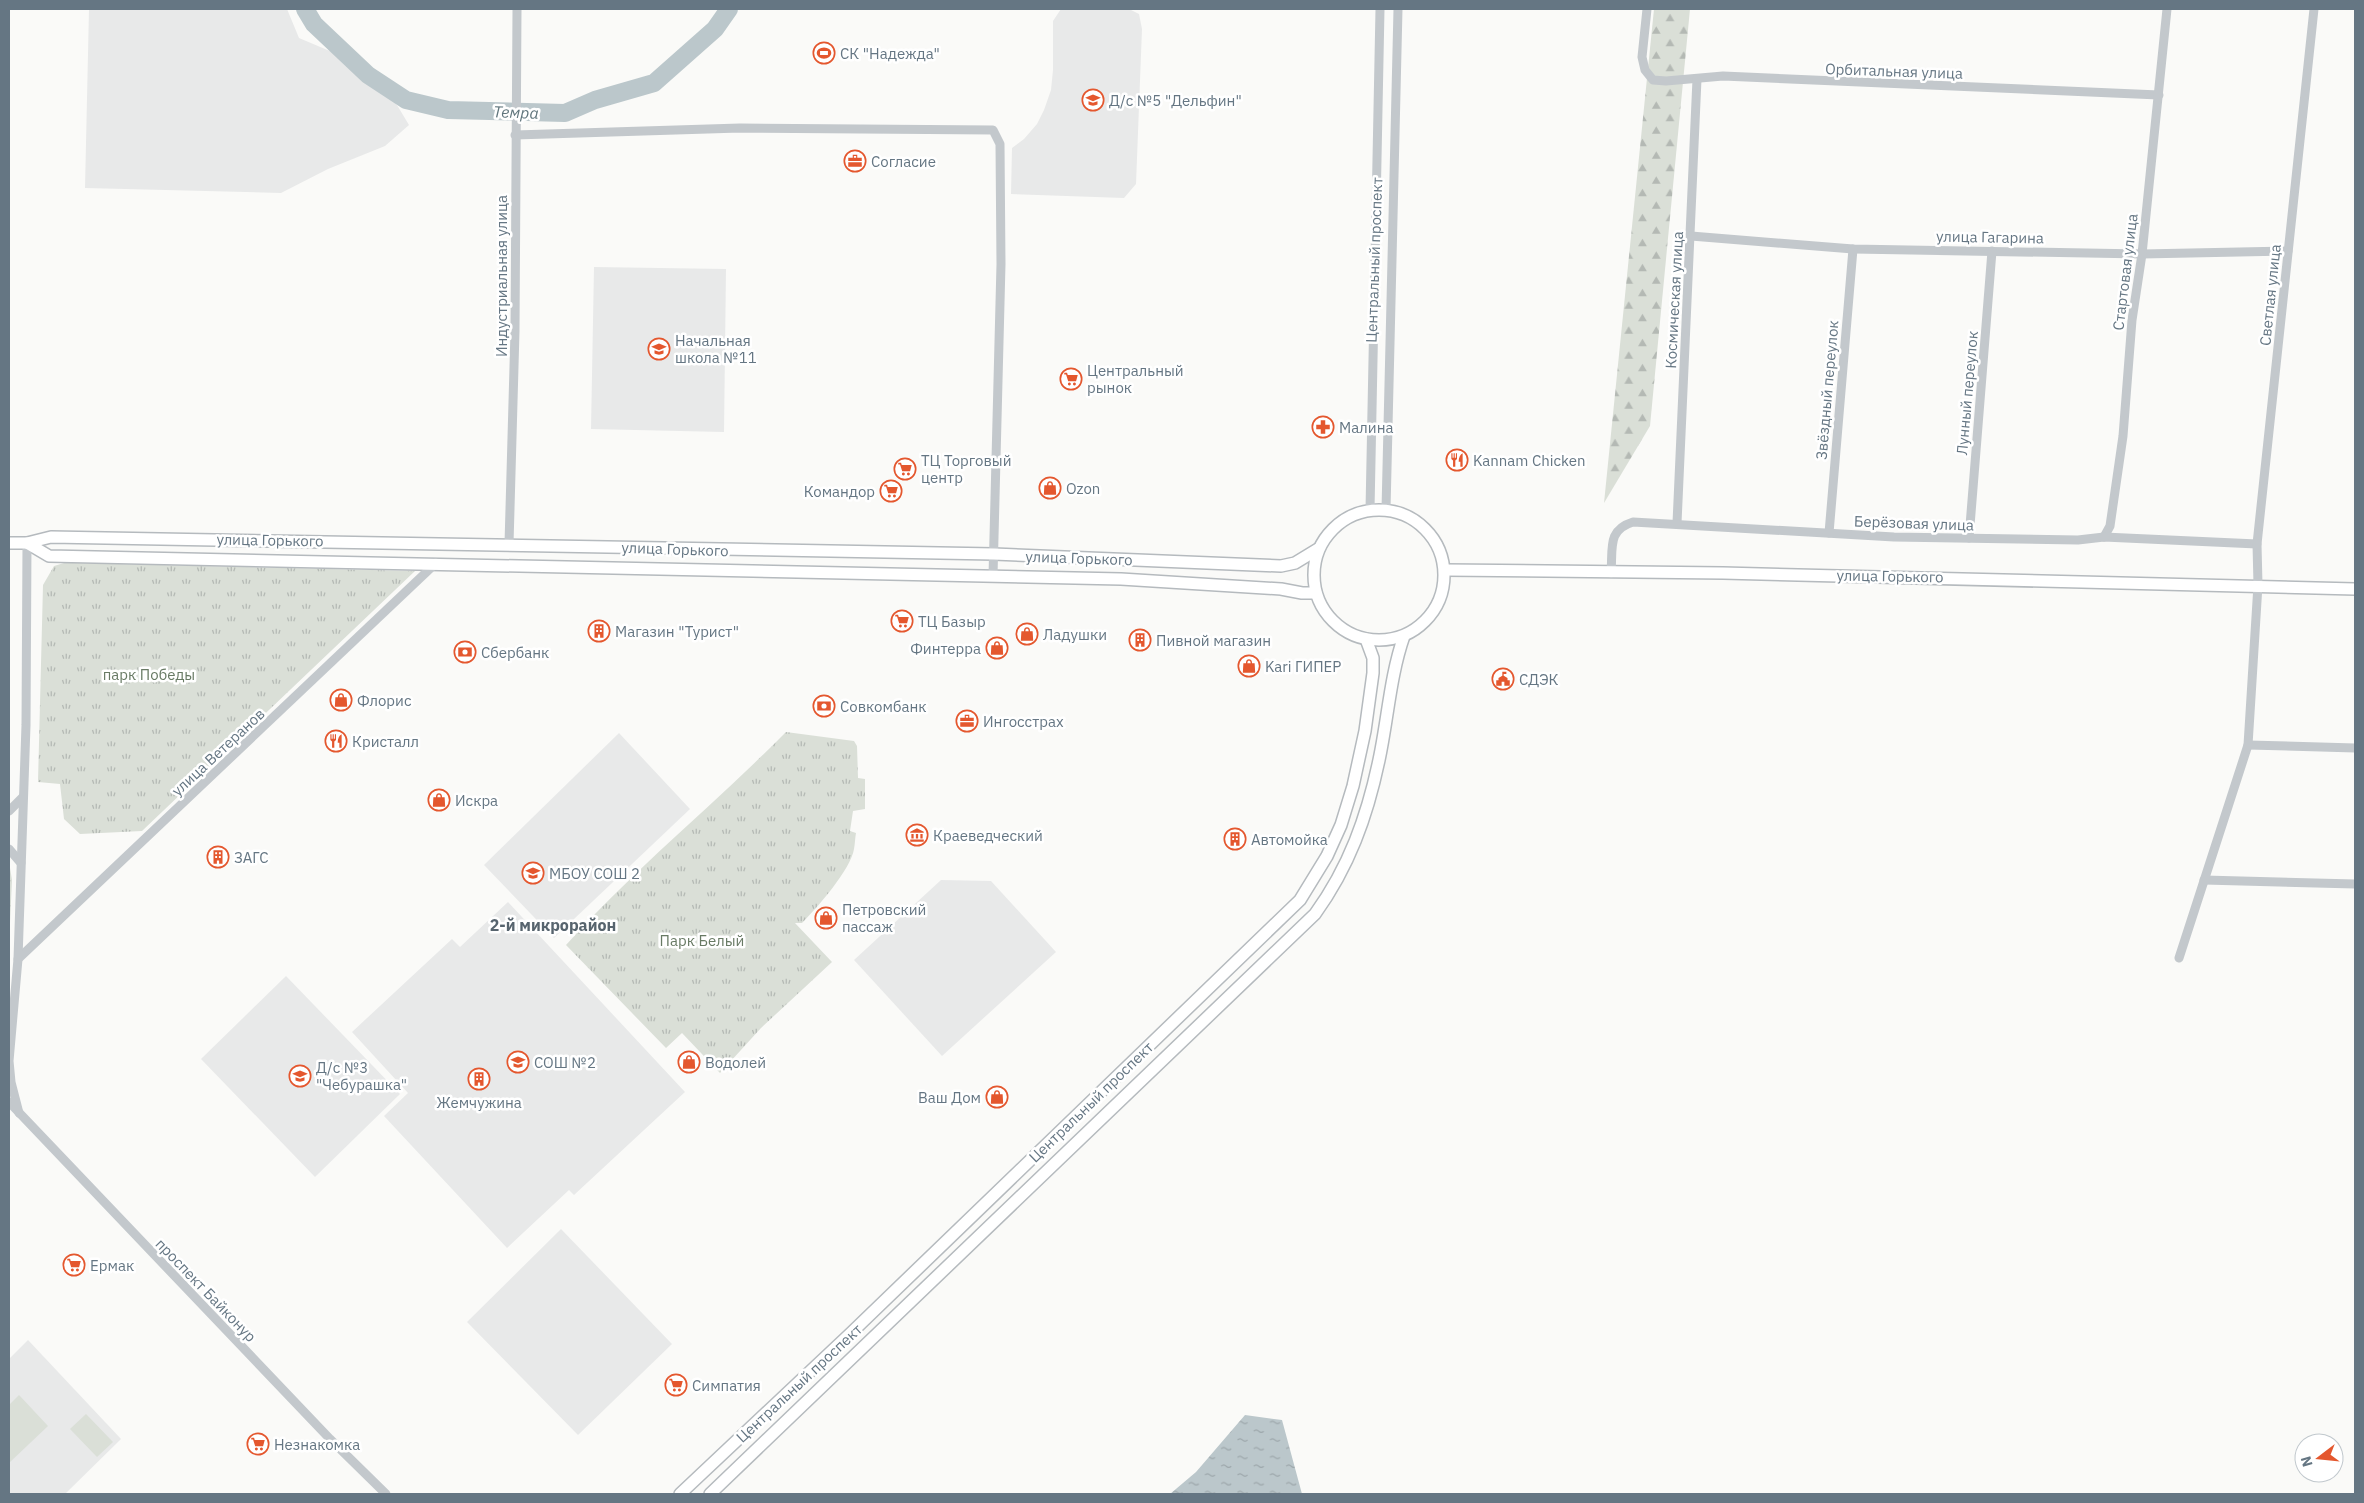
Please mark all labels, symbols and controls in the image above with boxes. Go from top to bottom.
sports icon: СК "Надежда" [812,41,836,65]
place label: СК "Надежда" [840,44,940,63]
street label: Орбитальная улица [1825,59,1963,83]
school or university icon: Д/c №5 "Дельфин" [1081,88,1105,112]
place label: Д/c №5 "Дельфин" [1109,91,1242,110]
water label: Темра [493,101,539,123]
office icon: Согласие [843,149,867,173]
place label: Согласие [871,152,936,171]
street label: Центральный проспект [1362,177,1386,343]
street label: Индустриальная улица [492,195,511,357]
street label: Стартовая улица [2108,213,2142,331]
street label: улица Гагарина [1936,227,2044,247]
street label: Космическая улица [1661,231,1687,369]
street label: Светлая улица [2255,243,2285,347]
street label: Звёздный переулок [1811,319,1843,461]
street label: Лунный переулок [1952,330,1982,456]
place label: Начальная школа №11 [675,331,757,367]
school or university icon: Начальная школа №11 [647,337,671,361]
place label: Центральный рынок [1087,361,1184,397]
supermarket icon: Центральный рынок [1059,367,1083,391]
pharmacy icon: Малина [1311,415,1335,439]
place label: Малина [1339,418,1393,437]
restaurant icon: Kannam Chicken [1445,448,1469,472]
place label: ТЦ Торговый центр [921,451,1011,487]
place label: Kannam Chicken [1473,451,1586,470]
supermarket icon: ТЦ Торговый центр [893,457,917,481]
shop icon: Ozon [1038,476,1062,500]
supermarket icon: Командор [879,479,903,503]
place label: Ozon [1066,479,1100,498]
place label: Командор [804,482,875,501]
street label: Берёзовая улица [1854,511,1974,535]
street label: улица Горького [216,530,324,550]
street label: улица Горького [621,538,729,560]
street label: улица Горького [1025,547,1133,569]
street label: улица Горького [1836,566,1944,586]
supermarket icon: ТЦ Базыр [890,609,914,633]
place label: ТЦ Базыр [918,612,986,631]
building icon: Магазин "Турист" [587,619,611,643]
place label: Магазин "Турист" [615,622,739,641]
shop icon: Ладушки [1015,622,1039,646]
place label: Ладушки [1043,625,1107,644]
building icon: Пивной магазин [1128,628,1152,652]
place label: Пивной магазин [1156,631,1271,650]
shop icon: Финтерра [985,636,1009,660]
place label: Финтерра [910,639,981,658]
bank icon: Сбербанк [453,640,477,664]
place label: Сбербанк [481,643,549,662]
shop icon: Kari ГИПЕР [1237,654,1261,678]
place label: Kari ГИПЕР [1265,657,1341,676]
park label: парк Победы [103,665,195,684]
public building icon: СДЭК [1491,667,1515,691]
place label: СДЭК [1519,670,1559,689]
shop icon: Флорис [329,688,353,712]
place label: Флорис [357,691,412,710]
bank icon: Совкомбанк [812,694,836,718]
place label: Совкомбанк [840,697,926,716]
street label: улица Ветеранов [168,704,268,800]
office icon: Ингосстрах [955,709,979,733]
place label: Ингосстрах [983,712,1064,731]
restaurant icon: Кристалл [324,729,348,753]
place label: Кристалл [352,732,419,751]
shop icon: Искра [427,788,451,812]
place label: Искра [455,791,498,810]
museum icon: Краеведческий [905,823,929,847]
place label: Краеведческий [933,826,1043,845]
building icon: Автомойка [1223,827,1247,851]
place label: Автомойка [1251,830,1328,849]
building icon: ЗАГС [206,845,230,869]
place label: ЗАГС [234,848,269,867]
school or university icon: МБОУ СОШ 2 [521,861,545,885]
place label: МБОУ СОШ 2 [549,864,640,883]
place label: Петровский пассаж [842,900,926,936]
shop icon: Петровский пассаж [814,906,838,930]
district label: 2-й микрорайон [490,915,616,935]
park label: Парк Белый [660,931,744,950]
street label: Центральный проспект [1025,1038,1157,1166]
school or university icon: СОШ №2 [506,1050,530,1074]
shop icon: Водолей [677,1050,701,1074]
place label: СОШ №2 [534,1053,596,1072]
place label: Водолей [705,1053,766,1072]
place label: Д/c №3 "Чебурашка" [316,1058,407,1094]
school or university icon: Д/c №3 "Чебурашка" [288,1064,312,1088]
building icon: Жемчужина [467,1067,491,1091]
shop icon: Ваш Дом [985,1085,1009,1109]
place label: Ваш Дом [918,1088,981,1107]
place label: Жемчужина [436,1093,522,1112]
street label: проспект Байконур [152,1234,260,1346]
supermarket icon: Ермак [62,1253,86,1277]
place label: Ермак [90,1256,134,1275]
street label: Центральный проспект [732,1320,866,1446]
supermarket icon: Симпатия [664,1373,688,1397]
place label: Симпатия [692,1376,761,1395]
supermarket icon: Незнакомка [246,1432,270,1456]
north arrow [2294,1433,2344,1483]
place label: Незнакомка [274,1435,360,1454]
text: N [2296,1454,2317,1469]

